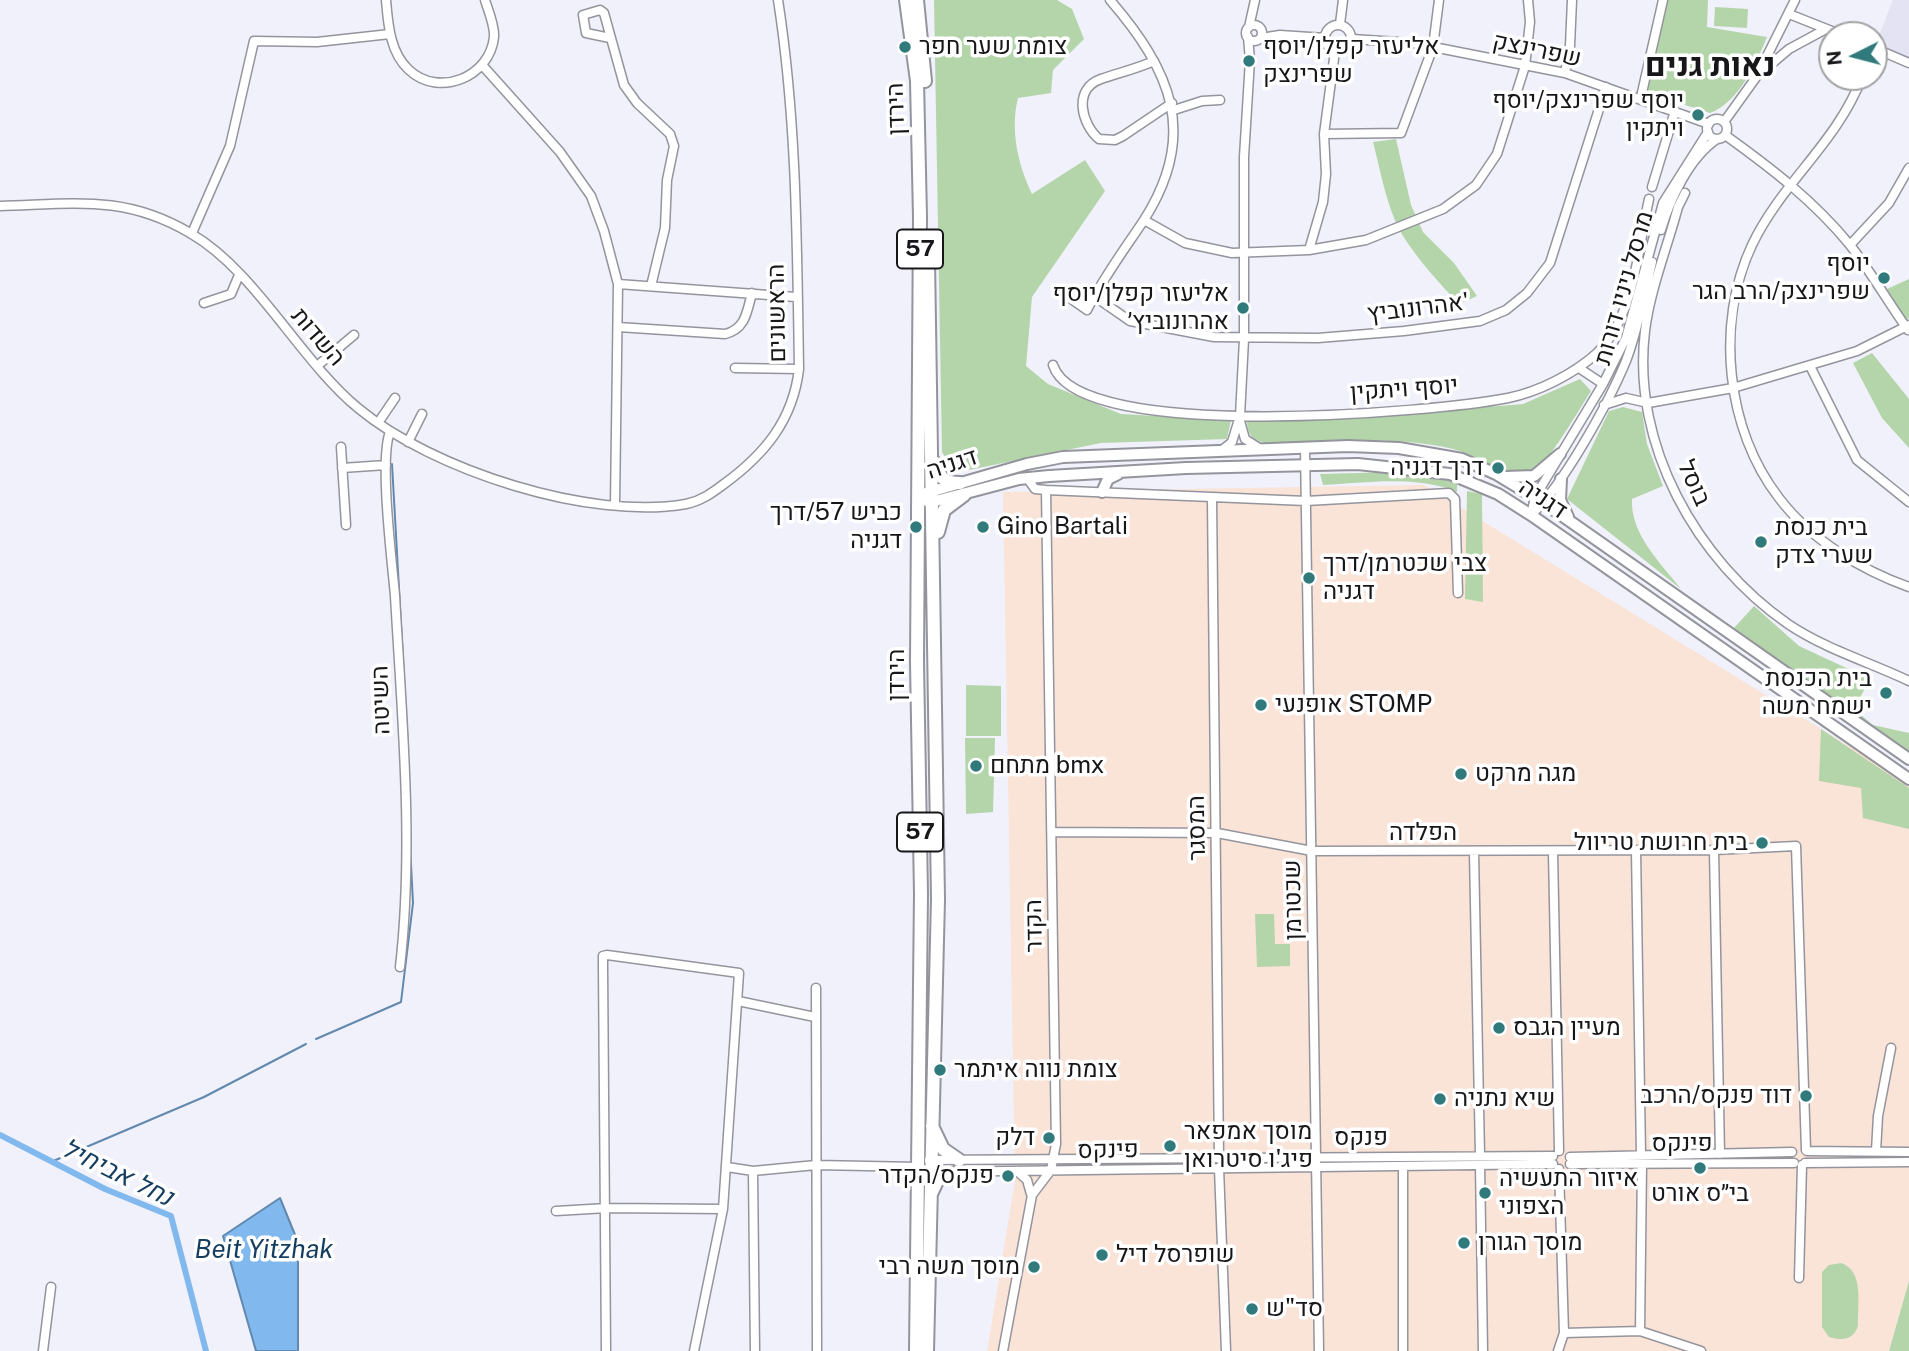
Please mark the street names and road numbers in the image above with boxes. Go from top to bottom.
street label: שפרינצק [1490,27,1584,73]
street label: הירדן [881,82,911,136]
street label: מרסל ניניו דורות [1588,208,1660,368]
road number: 57 [897,230,943,268]
street label: הראשונים [762,263,792,363]
street label: אהרונוביץ' [1365,287,1471,329]
street label: השדות [285,302,351,372]
street label: יוסף ויתקין [1349,371,1459,407]
street label: דגניה [923,442,981,486]
street label: בוסל [1671,456,1717,510]
street label: דגניה [1513,473,1573,525]
street label: הירדן [883,649,911,701]
street label: השיטה [365,665,397,735]
street label: המסגר [1182,795,1212,861]
road number: 57 [897,812,943,852]
street label: הפלדה [1389,819,1457,847]
street label: שכטרמן [1278,859,1308,941]
street label: הקדר [1019,899,1049,953]
street label: פנקס [1334,1124,1388,1152]
street label: פינקס [1651,1130,1713,1158]
street label: פינקס [1077,1135,1139,1165]

